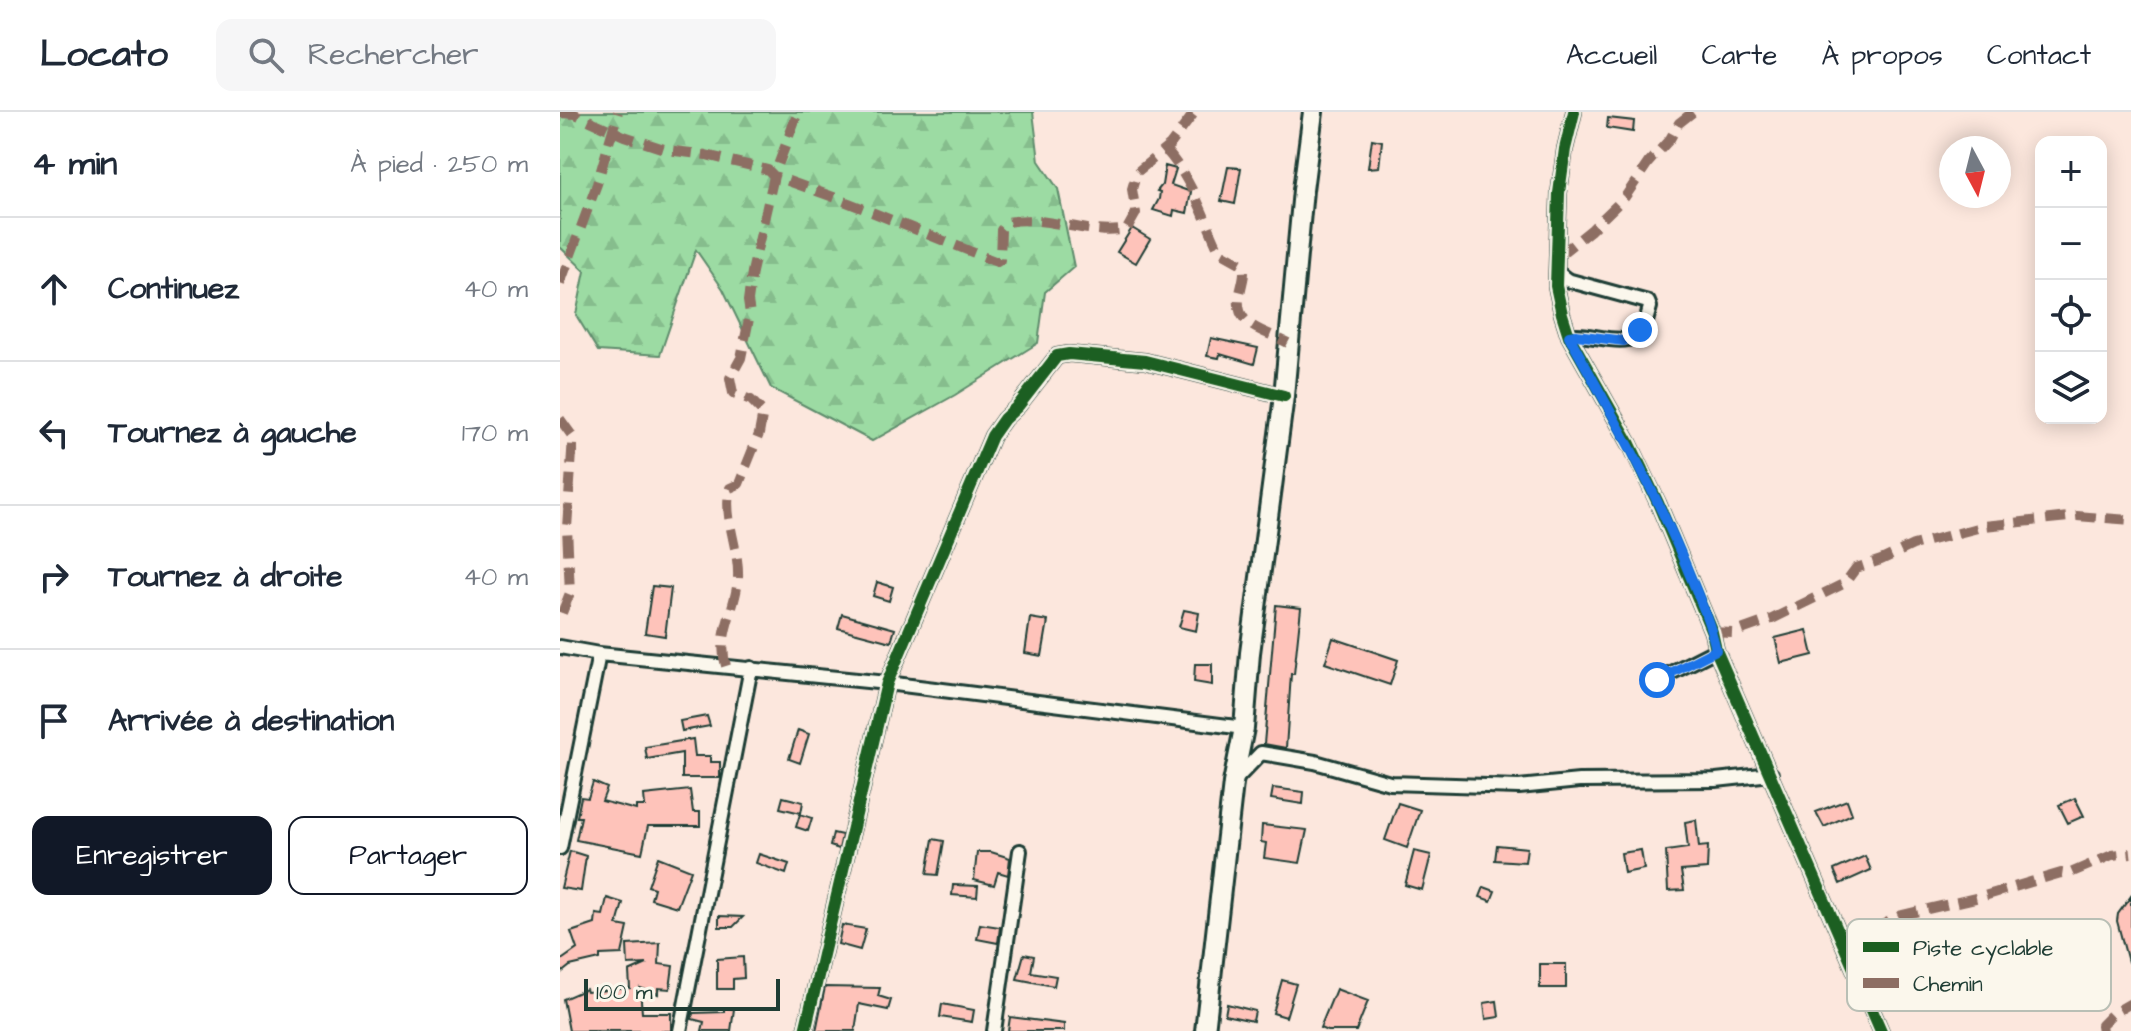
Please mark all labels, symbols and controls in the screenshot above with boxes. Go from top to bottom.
search box [216,19,776,91]
text: Locato [40,29,168,81]
icon: search [244,33,288,77]
text: Rechercher [308,34,479,76]
text: Accueil [1566,36,1657,75]
text: Carte [1701,36,1777,75]
text: À propos [1821,36,1943,75]
text: Contact [1987,36,2091,75]
north arrow [1939,136,2011,208]
map controls [2035,136,2107,424]
button: + [2035,136,2107,208]
text: 4 min [32,140,117,188]
text: À pied · 250 m [350,146,528,182]
button: − [2035,208,2107,280]
icon: ahead [32,267,76,311]
text: Continuez [108,268,239,310]
text: 40 m [463,271,528,307]
button: locate [2035,280,2107,352]
route end [1622,312,1658,348]
button: layers [2035,352,2107,424]
icon: left [32,411,76,455]
text: Tournez à gauche [108,412,357,454]
text: 170 m [462,415,528,451]
icon: right [32,555,76,599]
text: Tournez à droite [108,556,342,598]
text: 40 m [463,559,528,595]
route start [1639,662,1675,698]
icon: arrive [32,699,76,743]
text: Arrivée à destination [108,700,394,742]
button: Enregistrer [32,816,272,895]
button: Partager [288,816,528,895]
legend [1847,919,2111,1011]
text: Piste cyclable [1913,933,2053,965]
text: Chemin [1913,969,1983,1000]
scale bar [584,975,780,1011]
text: 100 m [596,977,653,1008]

